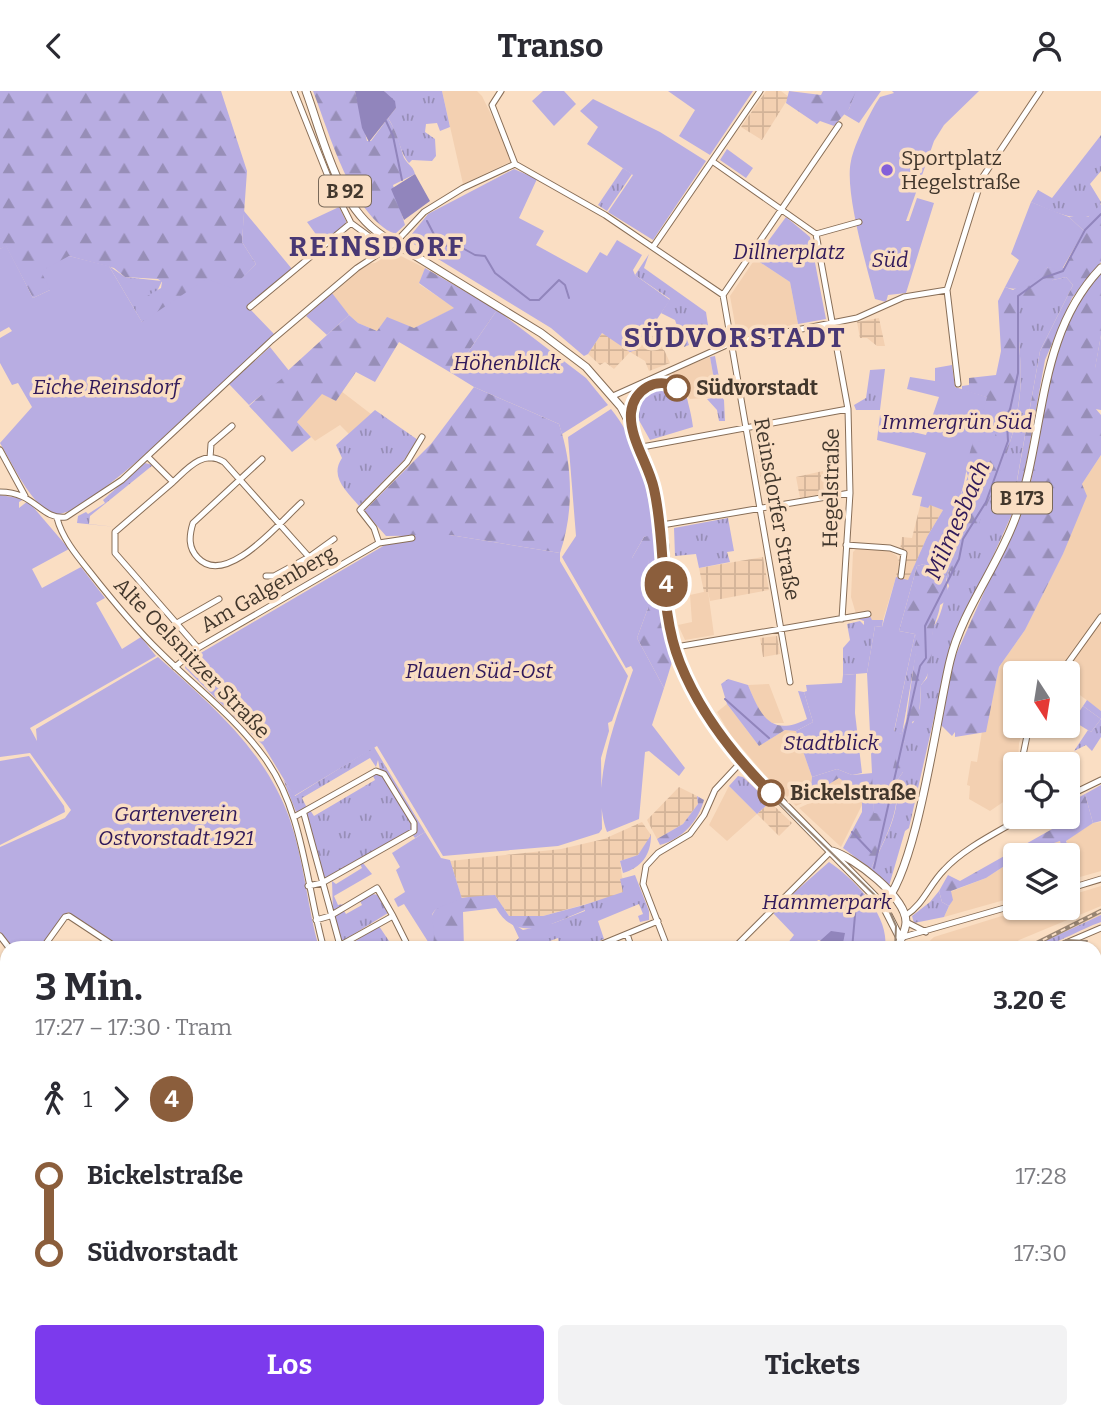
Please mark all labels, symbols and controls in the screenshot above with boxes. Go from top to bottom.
icon: back [35,27,73,65]
text: Transo [497,27,604,65]
icon: person [1028,27,1066,65]
place label: Sportplatz Hegelstraße [901,145,1021,195]
marker: Sportplatz Hegelstraße [879,162,895,178]
road number: B 92 [319,176,371,207]
district label: REINSDORF [289,230,465,263]
park label: Dillnerplatz [733,239,845,265]
park label: Süd [872,247,908,273]
district label: SÜDVORSTADT [623,321,847,354]
park label: Höhenbllck [453,350,561,376]
park label: Eiche Reinsdorf [33,374,183,400]
marker: Südvorstadt [664,375,690,401]
place label: Südvorstadt [696,375,819,401]
park label: Immergrün Süd [882,409,1032,435]
street label: Reinsdorfer Straße [748,416,806,602]
street label: Hegelstraße [817,428,845,548]
water label: Milmesbach [918,456,996,584]
road number: B 173 [992,483,1052,513]
street label: Am Galgenberg [196,540,341,638]
line badge: 4 [643,561,689,607]
text: 4 [659,570,673,598]
street label: Alte Oelsnitzer Straße [108,572,276,744]
park label: Plauen Süd-Ost [405,658,553,684]
north arrow [1003,661,1080,739]
map controls [1003,661,1080,920]
park label: Stadtblick [783,730,879,756]
button: locate [1003,752,1080,829]
marker: Bickelstraße [758,780,784,806]
place label: Bickelstraße [790,780,916,806]
park label: Gartenverein Ostvorstadt 1921 [98,801,254,851]
button: layers [1003,843,1080,920]
park label: Hammerpark [762,889,893,915]
text: 3 Min. [35,964,143,1010]
text: 3.20 € [993,985,1067,1016]
text: 17:27 – 17:30 · Tram [35,1013,232,1041]
icon: walk [35,1080,73,1118]
icon: forward [102,1080,140,1118]
text: 1 [83,1085,92,1113]
text: 4 [164,1085,179,1113]
text: Bickelstraße [87,1160,243,1191]
text: 17:28 [1015,1162,1067,1190]
text: Südvorstadt [87,1237,238,1268]
text: 17:30 [1014,1239,1067,1267]
button: Los [35,1325,544,1405]
button: Tickets [558,1325,1067,1405]

